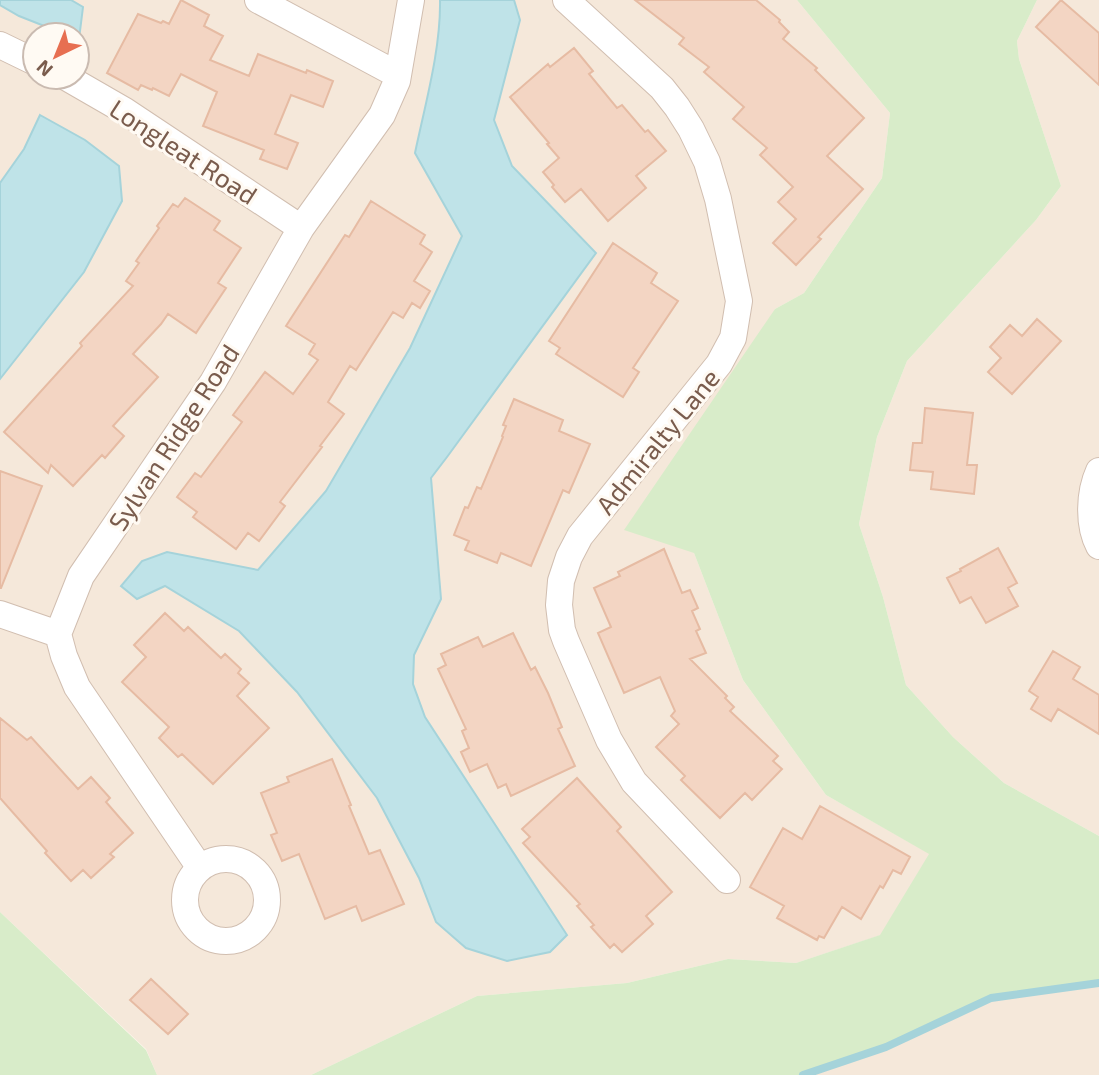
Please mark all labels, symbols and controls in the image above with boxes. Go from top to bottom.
north arrow [21,21,91,91]
text: N [31,56,57,82]
street label: Longleat Road [105,92,263,210]
street label: Sylvan Ridge Road [101,338,245,536]
street label: Admiralty Lane [589,362,725,520]

